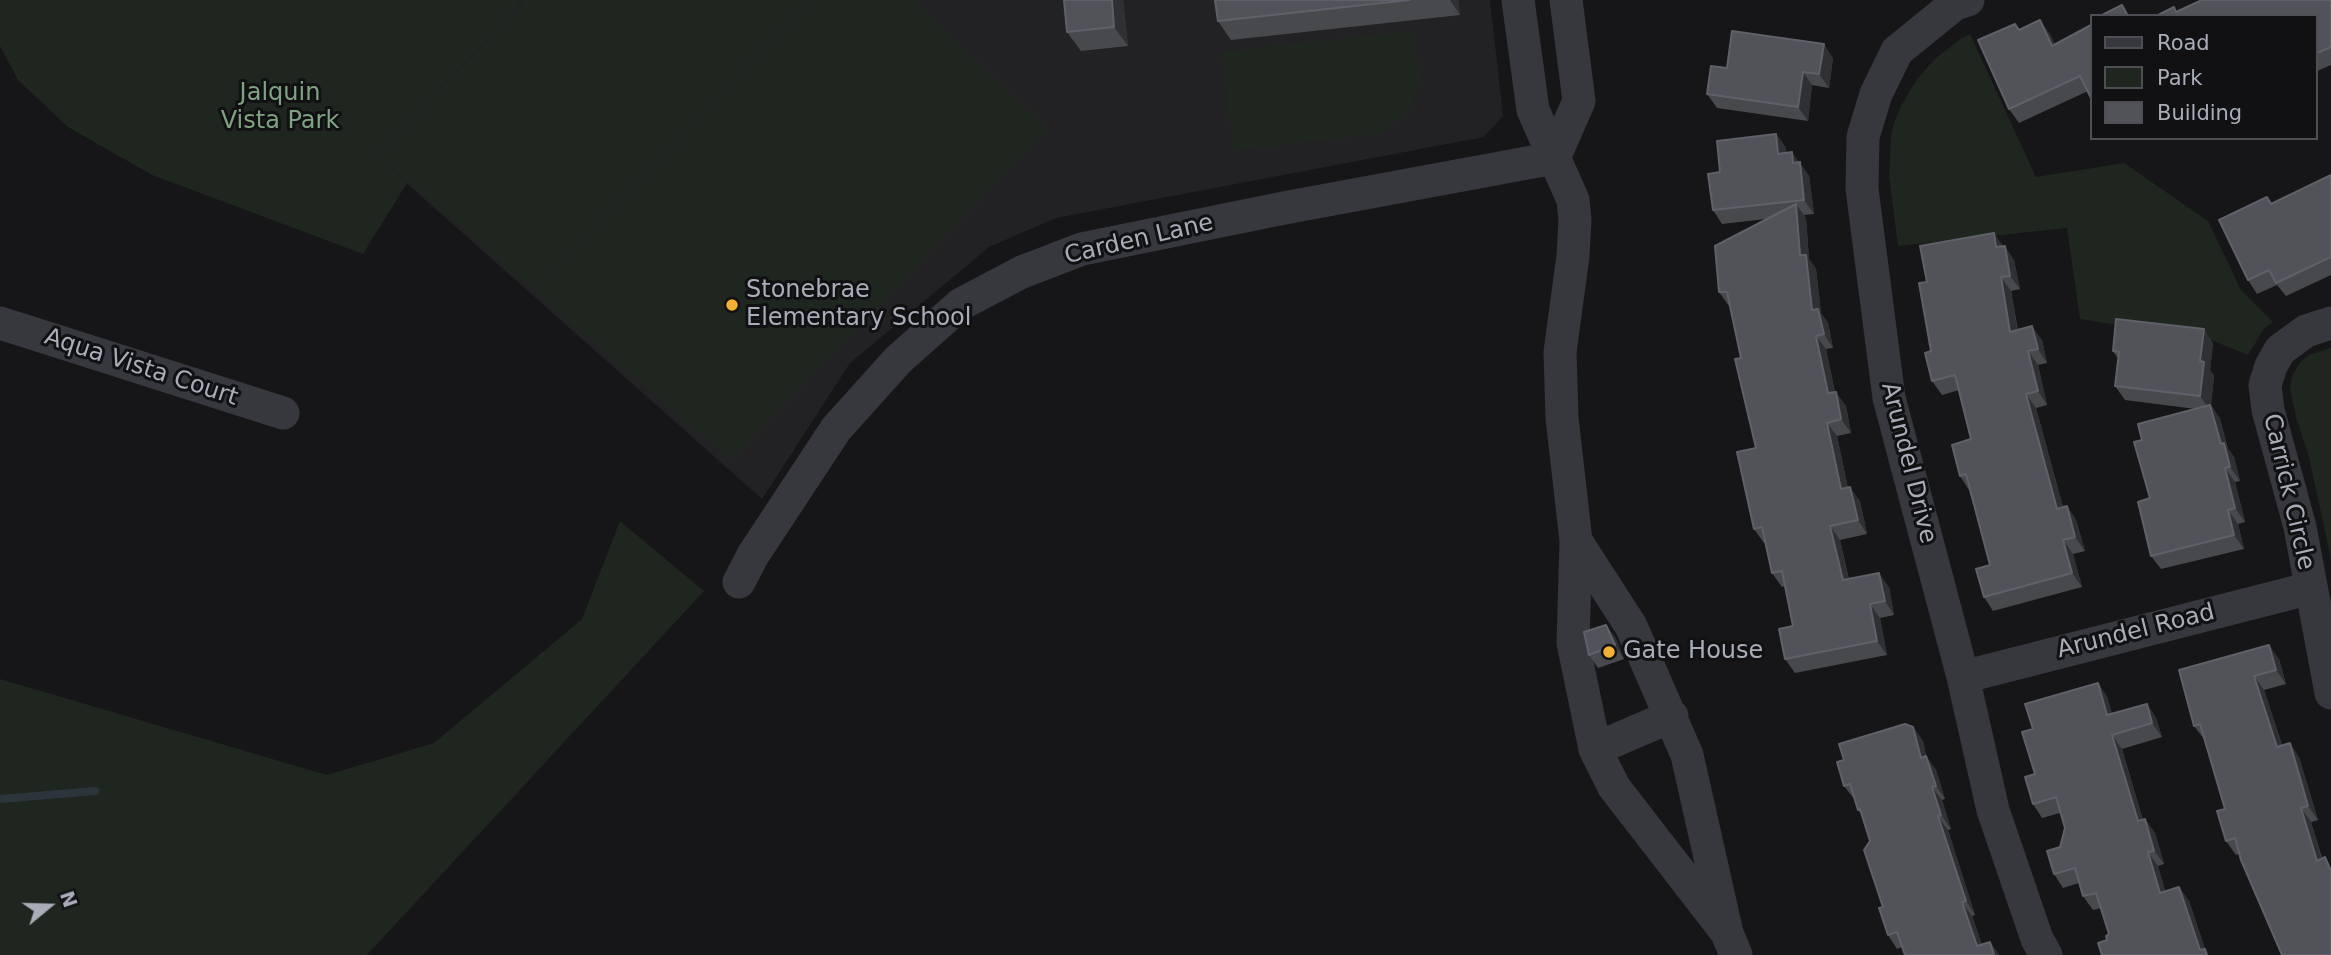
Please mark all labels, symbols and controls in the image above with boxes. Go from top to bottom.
legend [2090,14,2317,140]
text: Road [2157,31,2210,55]
text: Park [2157,66,2202,90]
park label: Jalquin Vista Park [221,80,339,136]
text: Building [2157,101,2242,125]
street label: Carden Lane [1062,209,1216,271]
place label: Stonebrae Elementary School [746,277,971,333]
marker: Stonebrae Elementary School [724,297,740,313]
street label: Aqua Vista Court [41,323,241,413]
street label: Arundel Drive [1874,379,1942,547]
street label: Carrick Circle [2256,411,2320,573]
street label: Arundel Road [2054,599,2218,665]
place label: Gate House [1623,638,1763,666]
marker: Gate House [1601,644,1617,660]
north arrow [14,871,84,941]
text: N [56,888,82,910]

